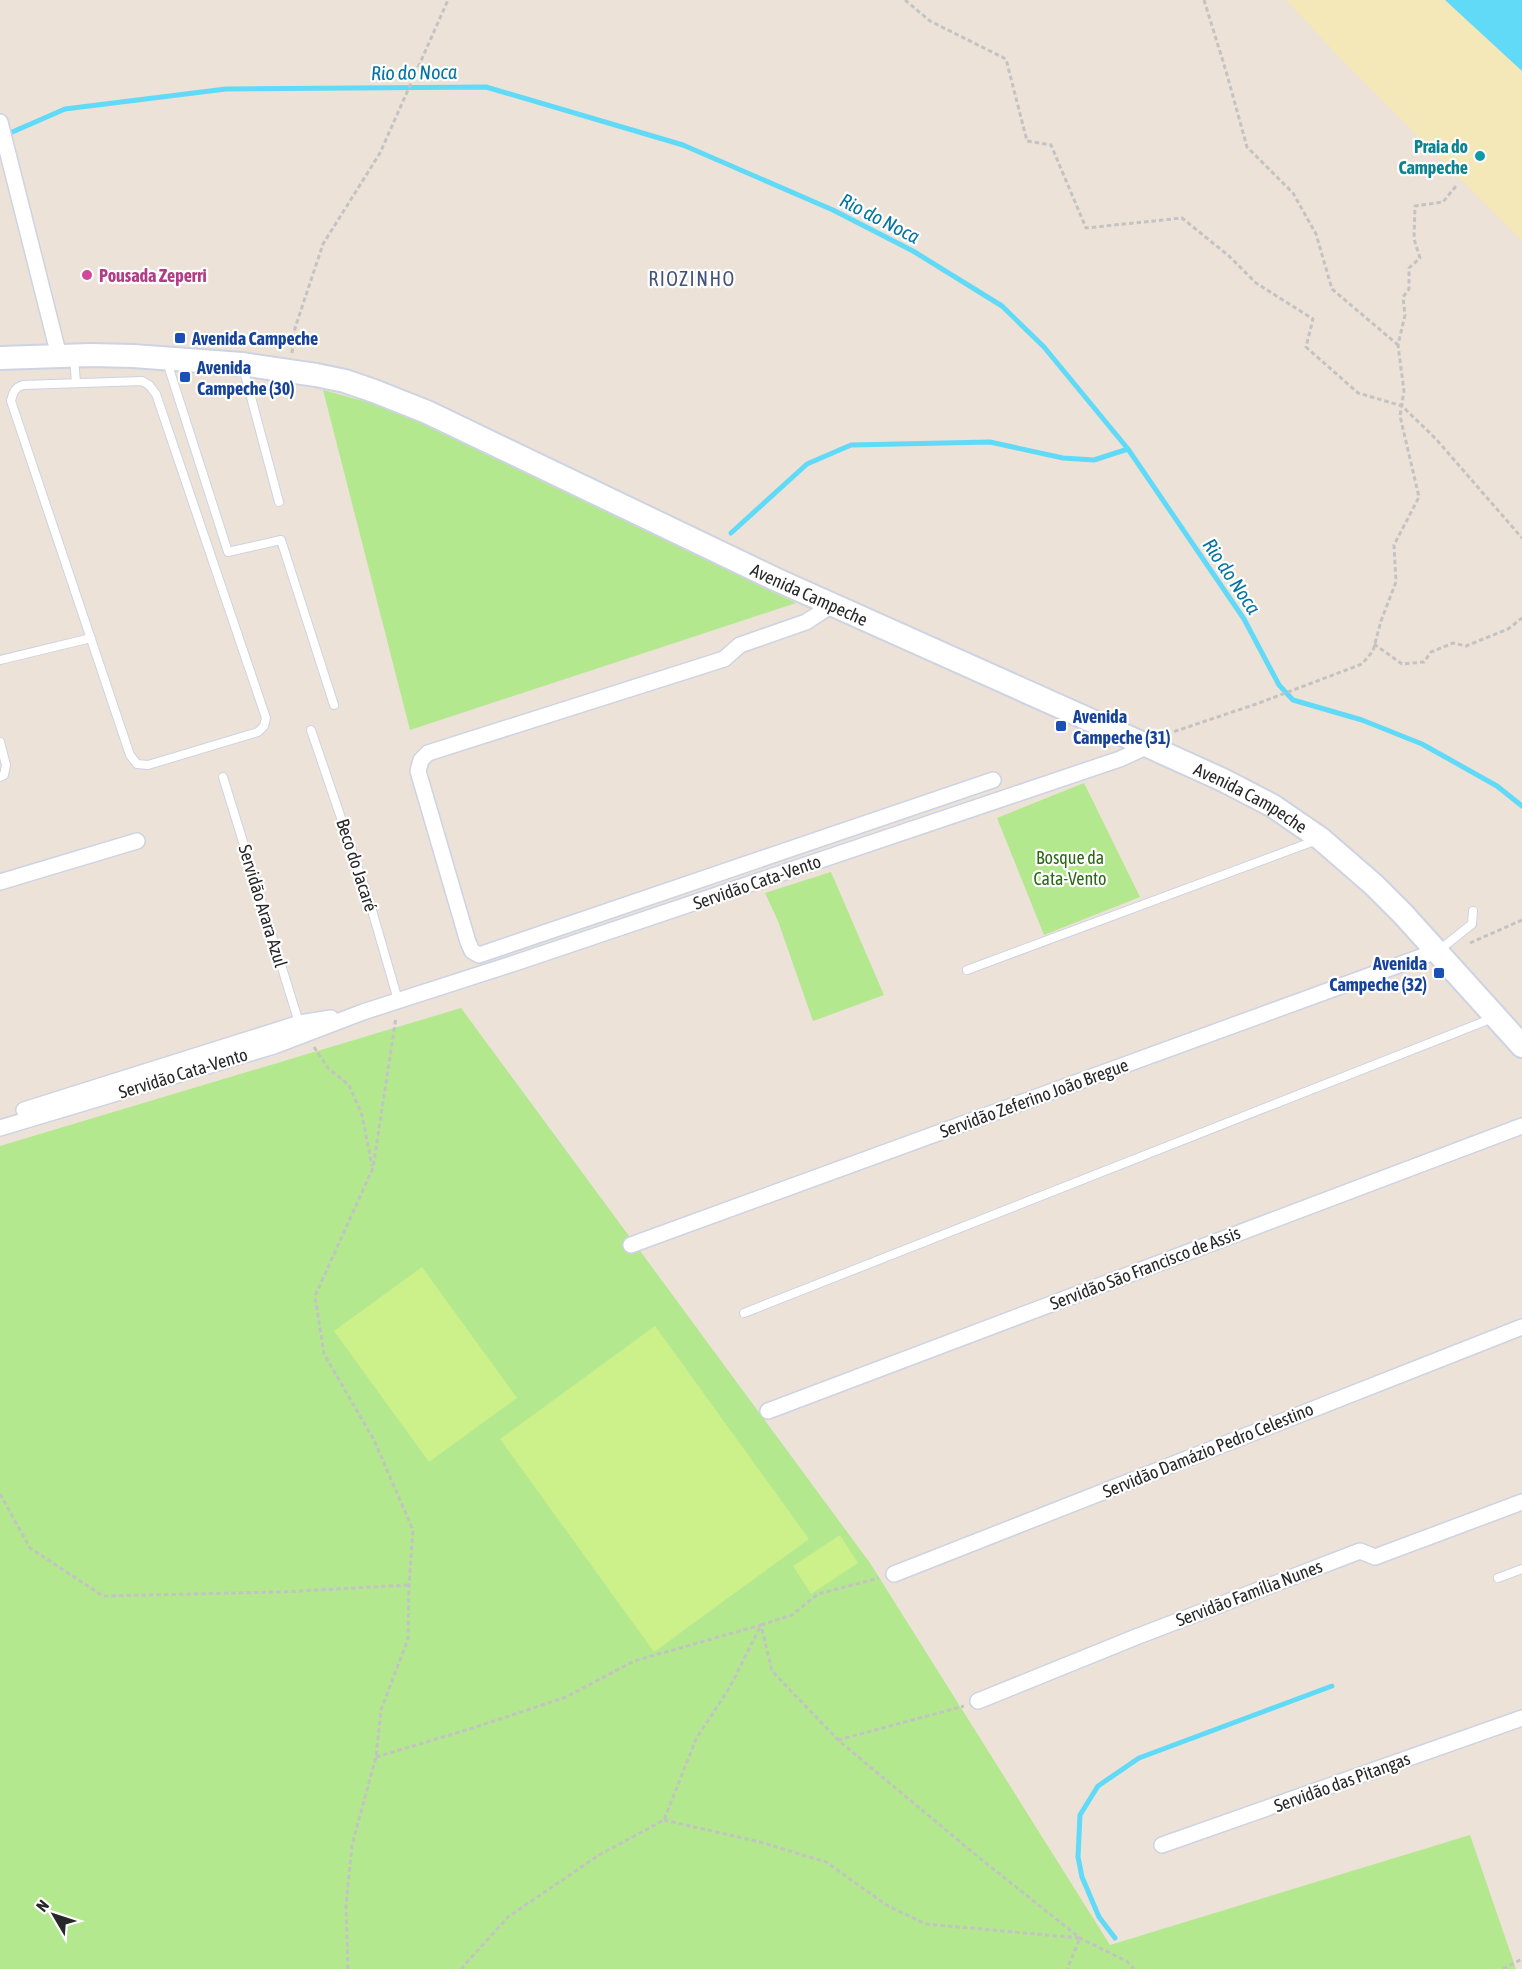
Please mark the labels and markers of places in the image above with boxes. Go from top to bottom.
place label: Praia do Campeche [1398,136,1468,178]
marker: Praia do Campeche [1473,149,1487,163]
place label: Pousada Zeperri [99,265,207,286]
marker: Pousada Zeperri [80,268,94,282]
place label: Avenida Campeche [191,328,318,349]
marker: Avenida Campeche [173,331,187,345]
place label: Avenida Campeche (30) [196,357,295,399]
marker: Avenida Campeche (30) [178,370,192,384]
place label: Avenida Campeche (31) [1072,706,1171,748]
marker: Avenida Campeche (31) [1054,719,1068,733]
place label: Avenida Campeche (32) [1329,953,1427,995]
marker: Avenida Campeche (32) [1432,966,1446,980]

